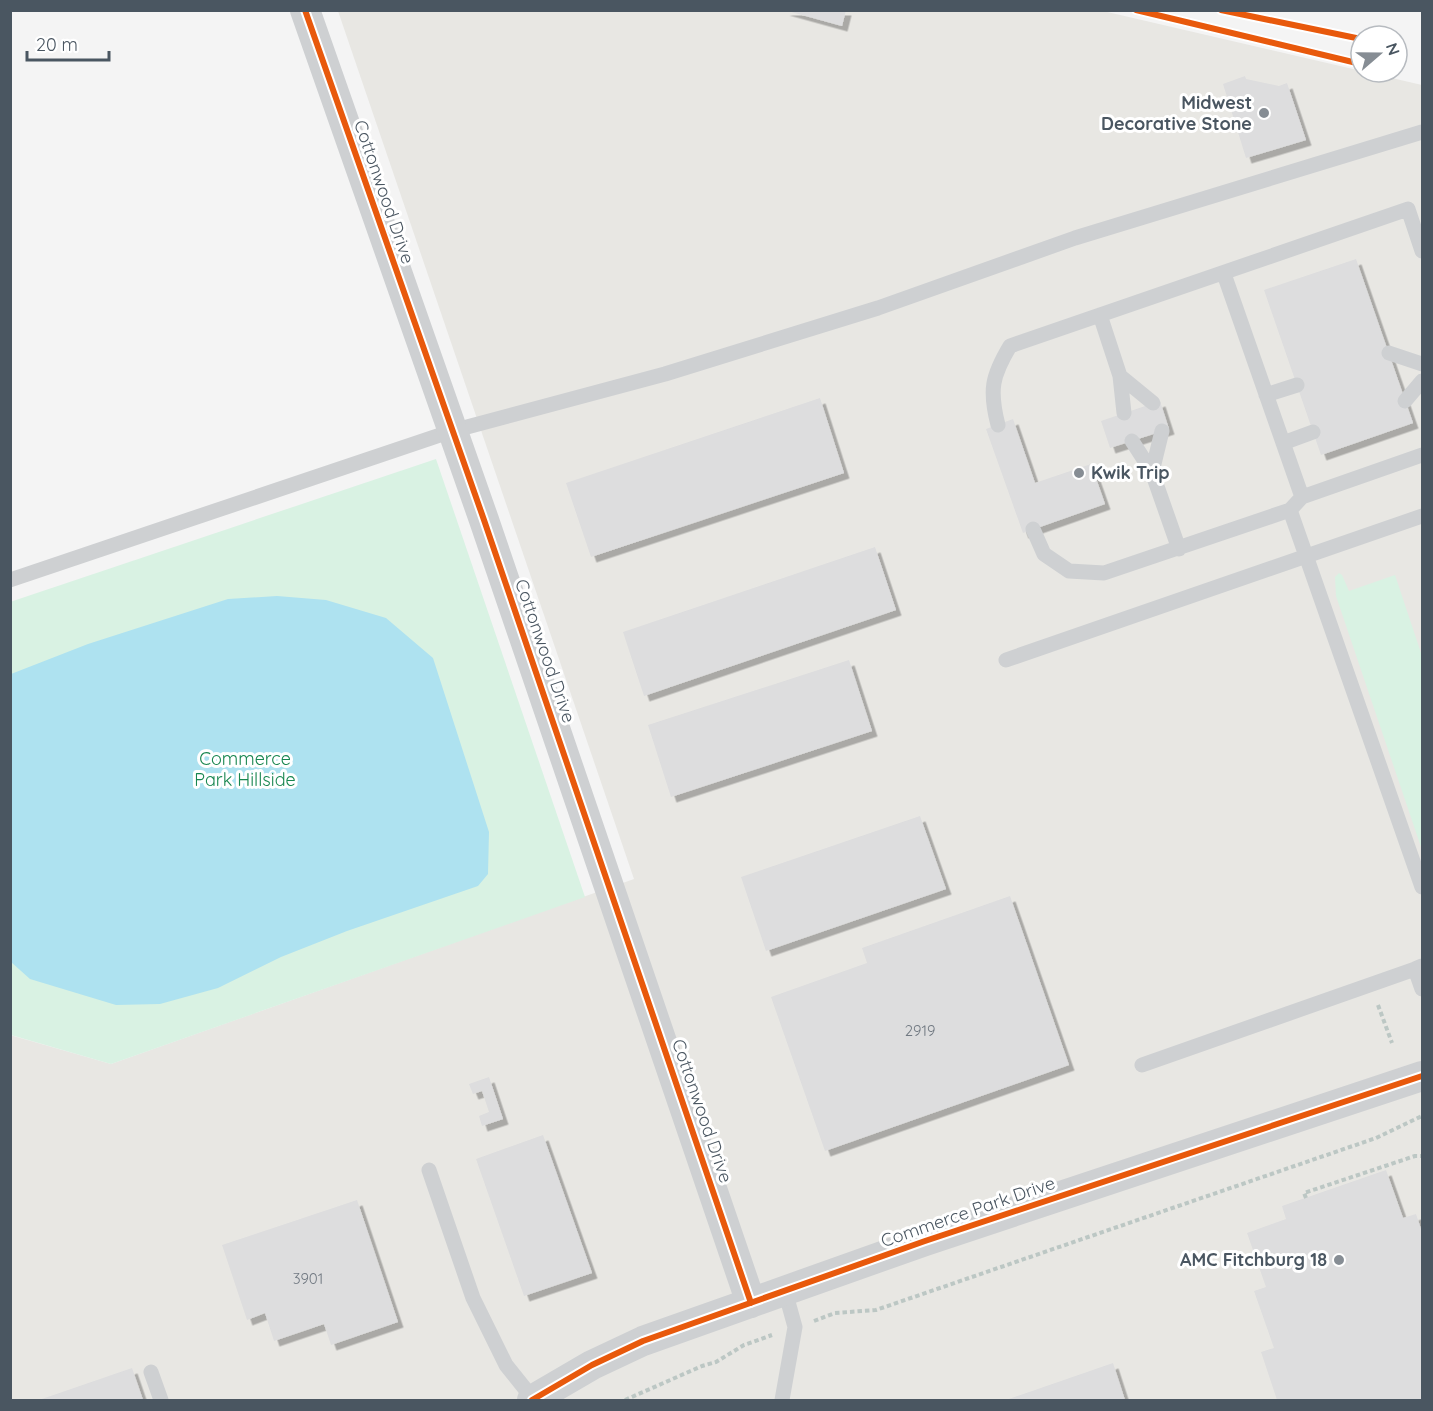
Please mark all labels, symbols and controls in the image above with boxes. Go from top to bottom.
scale bar [27,24,110,62]
north arrow [1349,24,1409,84]
text: 20 m [36,33,78,56]
text: N [1382,40,1405,58]
place label: Midwest Decorative Stone [1101,91,1252,135]
marker: Midwest Decorative Stone [1257,106,1271,120]
street label: Cottonwood Drive [349,117,420,267]
place label: Kwik Trip [1091,461,1169,484]
marker: Kwik Trip [1072,466,1086,480]
street label: Cottonwood Drive [510,576,581,726]
park label: Commerce Park Hillside [194,747,296,791]
house number: 2919 [905,1021,935,1040]
street label: Cottonwood Drive [667,1036,738,1186]
street label: Commerce Park Drive [878,1171,1058,1252]
place label: AMC Fitchburg 18 [1180,1248,1327,1271]
marker: AMC Fitchburg 18 [1332,1253,1346,1267]
house number: 3901 [293,1269,323,1288]

